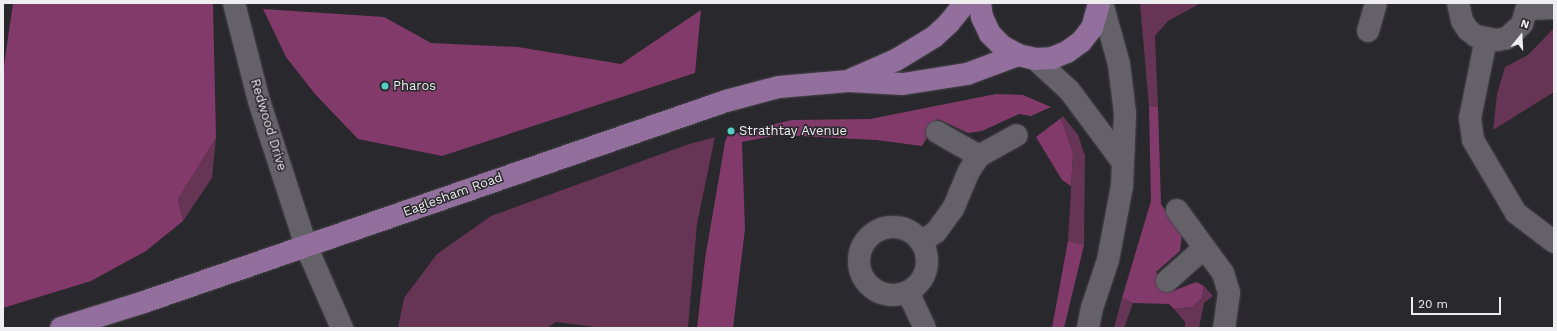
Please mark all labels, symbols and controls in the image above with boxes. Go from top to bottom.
north arrow [1501,16,1541,56]
text: N [1519,17,1531,32]
street label: Redwood Drive [247,77,289,173]
place label: Pharos [393,78,436,94]
marker: Pharos [380,81,390,91]
place label: Strathtay Avenue [739,123,848,139]
marker: Strathtay Avenue [726,126,736,136]
street label: Eaglesham Road [401,170,505,220]
scale bar [1413,289,1503,315]
text: 20 m [1418,297,1448,311]

